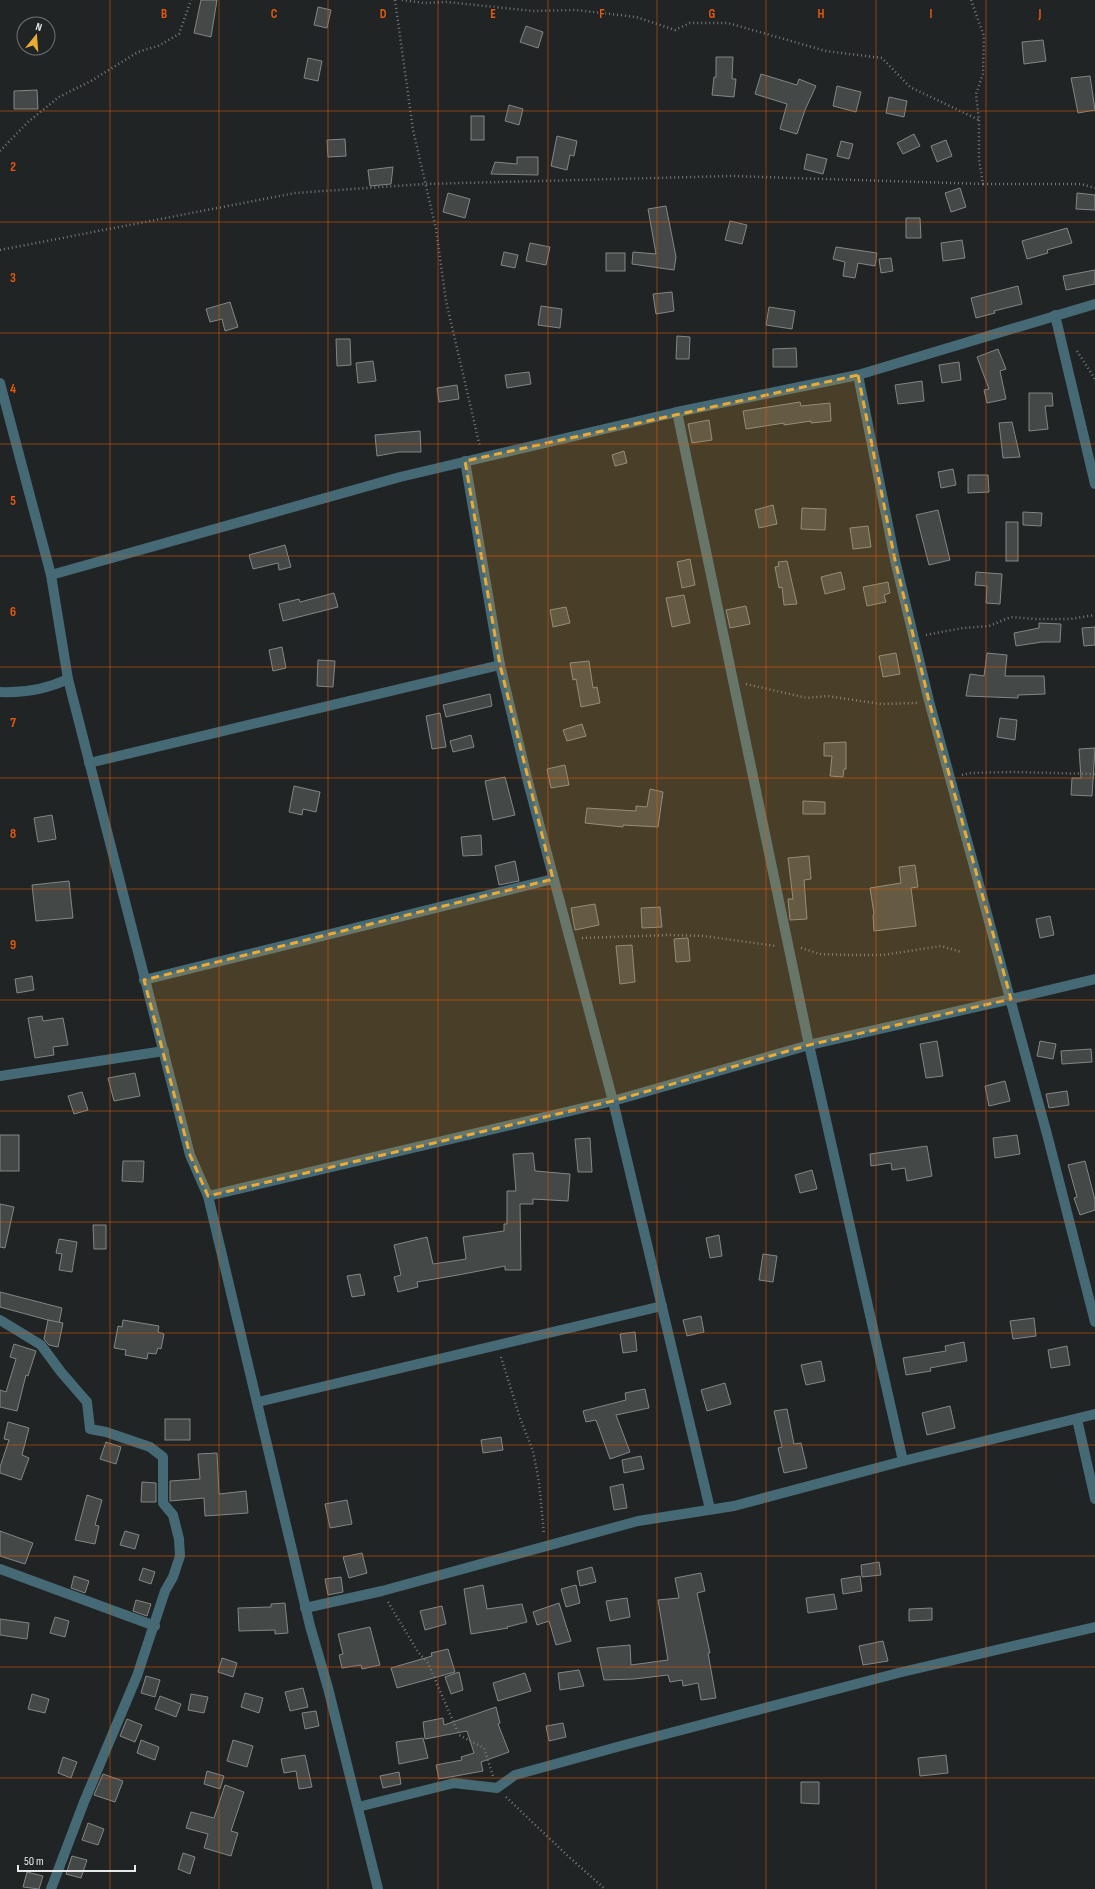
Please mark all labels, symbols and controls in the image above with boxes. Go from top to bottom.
text: B [161,6,167,22]
text: C [271,6,278,22]
text: D [380,6,387,22]
text: E [490,6,496,22]
text: F [599,6,605,22]
text: G [709,6,716,22]
text: H [818,6,825,22]
text: I [930,6,933,22]
text: J [1038,6,1042,22]
north arrow [16,16,56,56]
text: N [34,20,44,34]
text: 2 [10,159,16,175]
text: 3 [10,270,16,286]
text: 4 [10,381,16,397]
text: 5 [10,493,16,509]
text: 6 [10,604,16,620]
text: 7 [10,715,16,731]
text: 8 [10,826,16,842]
text: 9 [10,937,16,953]
scale bar [18,1847,135,1873]
text: 50 m [24,1854,44,1869]

